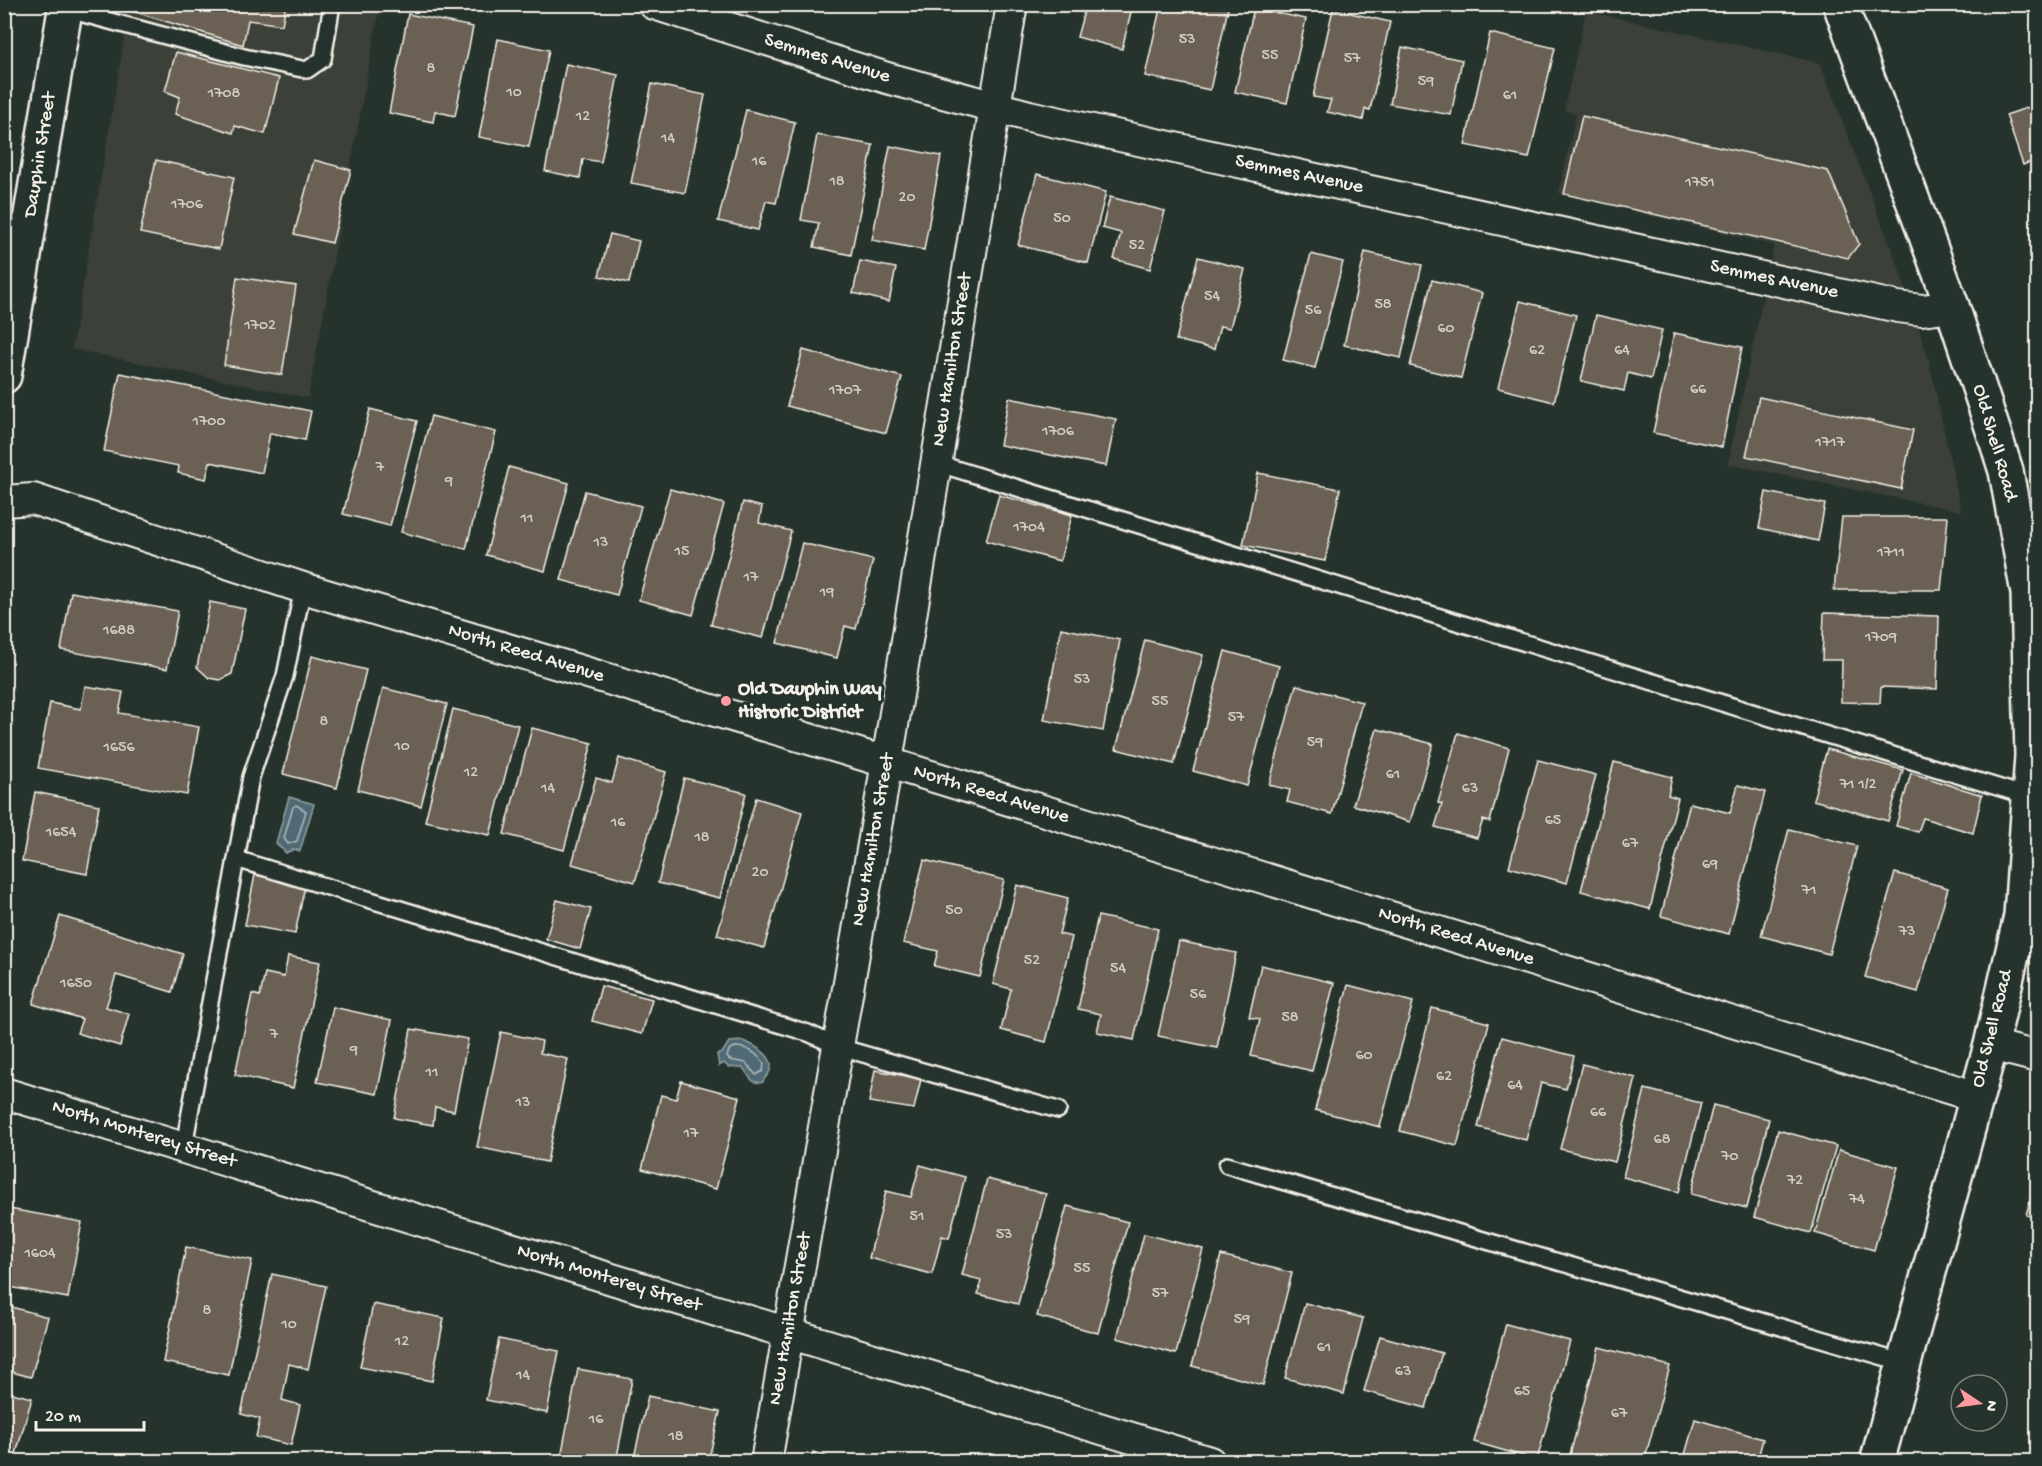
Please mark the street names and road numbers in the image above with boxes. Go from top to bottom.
street label: Semmes Avenue [761,29,893,89]
street label: Dauphin Street [19,89,63,221]
street label: Semmes Avenue [1233,150,1366,200]
street label: Semmes Avenue [1708,255,1841,305]
street label: New Hamilton Street [928,270,978,448]
street label: Old Shell Road [1966,382,2022,506]
street label: North Reed Avenue [445,619,607,689]
street label: New Hamilton Street [847,750,901,928]
street label: North Reed Avenue [910,760,1072,830]
street label: North Reed Avenue [1375,902,1537,972]
street label: Old Shell Road [1967,966,2019,1090]
street label: North Monterey Street [49,1096,241,1175]
street label: New Hamilton Street [764,1229,818,1407]
street label: North Monterey Street [514,1240,706,1319]

